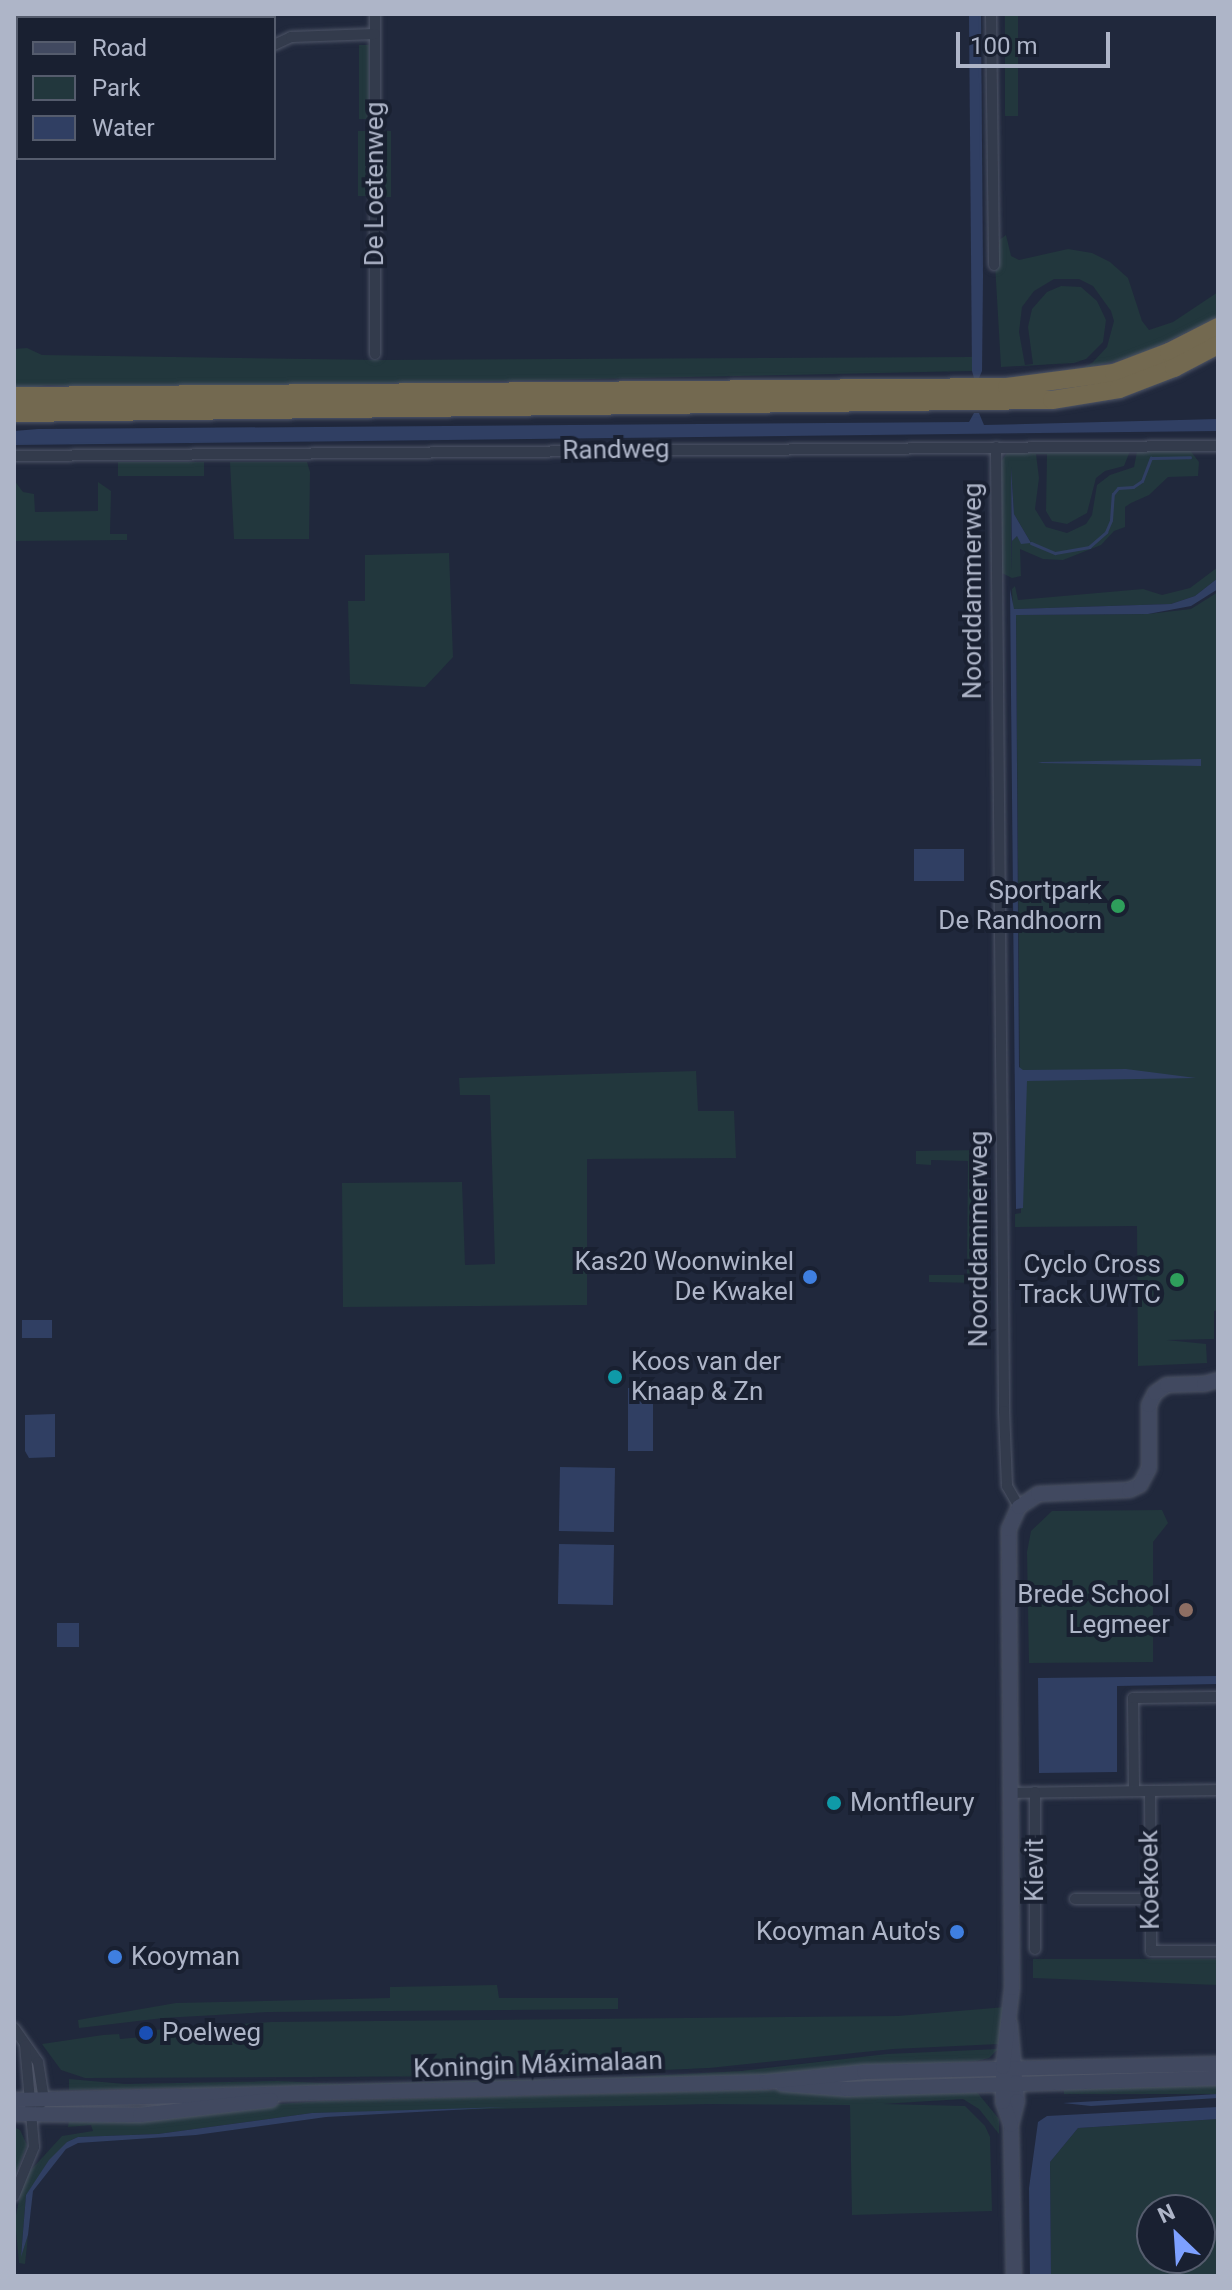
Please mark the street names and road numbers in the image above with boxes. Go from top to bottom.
street label: De Loetenweg [359,102,391,266]
street label: Randweg [562,433,670,467]
street label: Noorddammerweg [957,483,989,699]
street label: Noorddammerweg [963,1131,995,1347]
street label: Koekoek [1134,1830,1166,1930]
street label: Kievit [1019,1838,1051,1902]
street label: Koningin Máximalaan [413,2045,663,2085]

